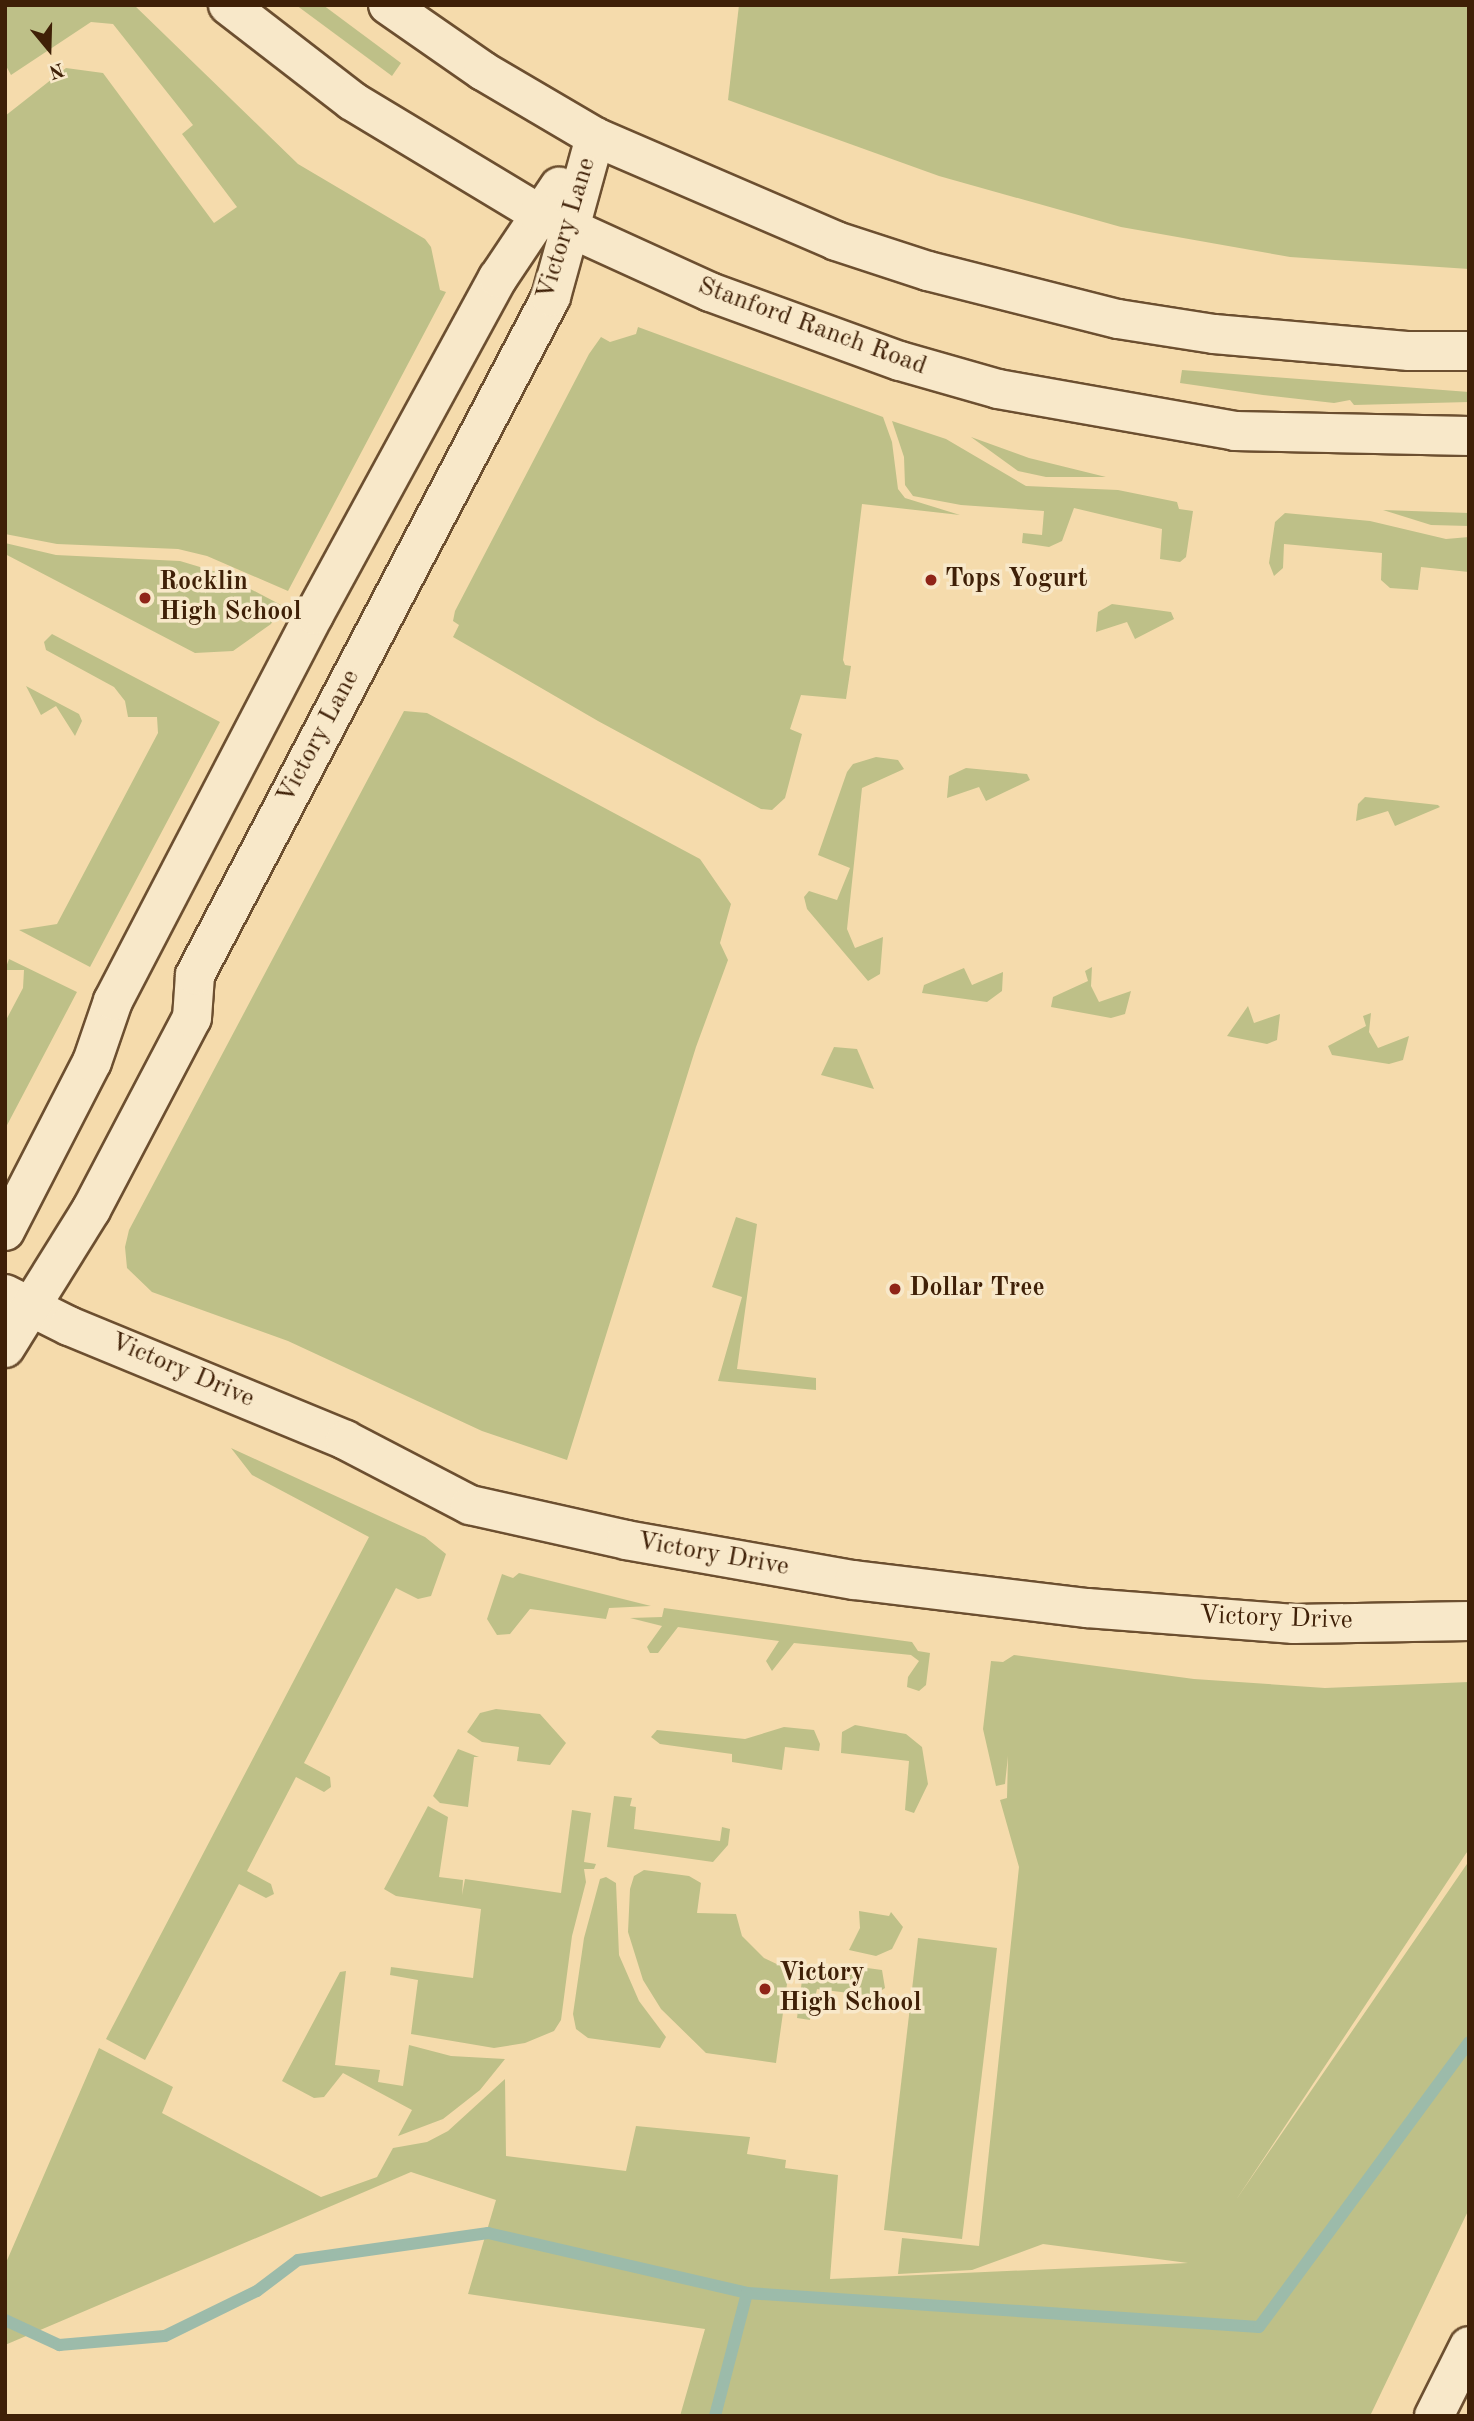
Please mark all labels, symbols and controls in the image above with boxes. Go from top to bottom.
north arrow [14,14,84,84]
text: N [46,58,66,81]
street label: Victory Lane [531,154,603,304]
street label: Stanford Ranch Road [693,271,931,383]
place label: Tops Yogurt [945,564,1087,596]
place label: Rocklin High School [159,567,301,628]
marker: Tops Yogurt [923,572,939,588]
marker: Rocklin High School [137,590,153,606]
street label: Victory Lane [271,665,367,809]
place label: Dollar Tree [909,1273,1045,1305]
marker: Dollar Tree [887,1281,903,1297]
street label: Victory Drive [105,1327,259,1415]
street label: Victory Drive [635,1526,791,1584]
street label: Victory Drive [1199,1601,1353,1637]
place label: Victory High School [779,1958,921,2020]
marker: Victory High School [757,1981,773,1997]

